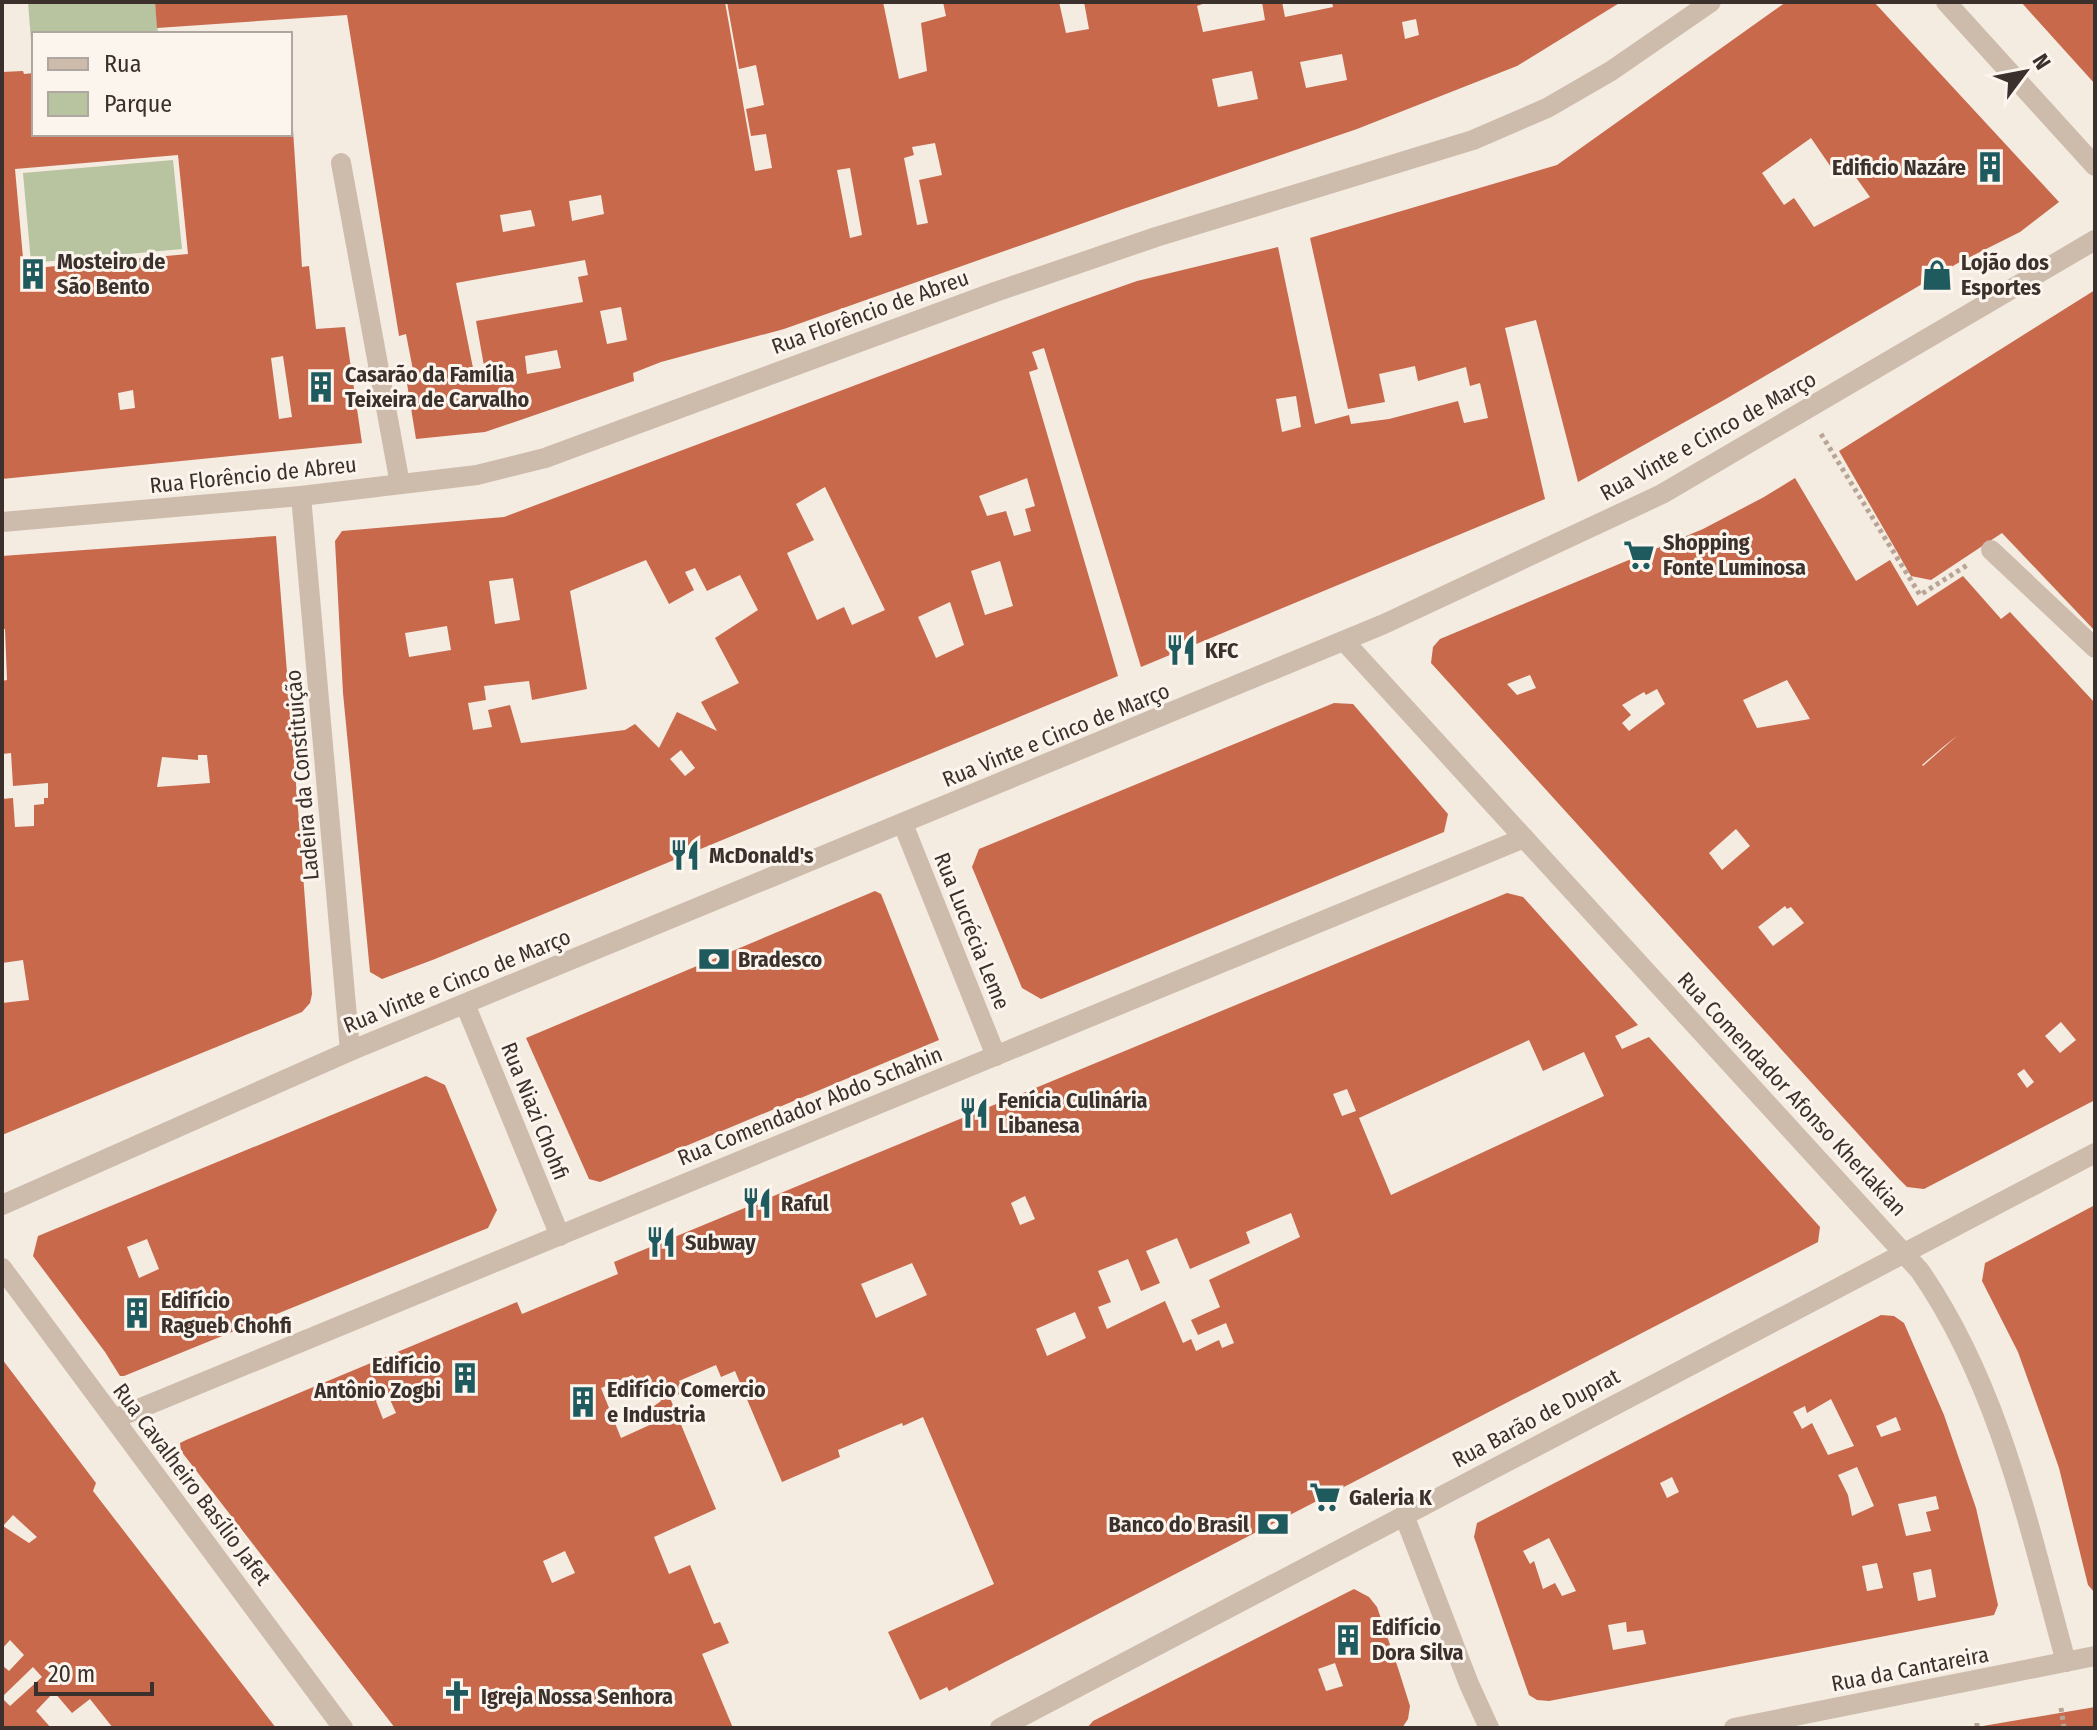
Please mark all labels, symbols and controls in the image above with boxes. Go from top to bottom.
legend [32,32,292,136]
north arrow [1985,32,2065,112]
text: N [2027,49,2056,74]
text: Rua [104,50,141,78]
text: Parque [104,90,172,118]
building icon: Edificio Nazáre [1973,150,2007,184]
place label: Edificio Nazáre [1832,154,1966,181]
place label: Mosteiro de São Bento [57,248,165,300]
place label: Lojão dos Esportes [1961,249,2049,301]
building icon: Mosteiro de São Bento [16,257,50,291]
shop icon: Lojão dos Esportes [1920,258,1954,292]
street label: Rua Florêncio de Abreu [768,264,972,360]
place label: Casarão da Família Teixeira de Carvalho [345,361,529,413]
street label: Rua Vinte e Cinco de Março [1595,365,1821,507]
building icon: Casarão da Família Teixeira de Carvalho [304,370,338,404]
street label: Rua Florêncio de Abreu [148,451,358,499]
place label: Shopping Fonte Luminosa [1663,529,1806,581]
supermarket icon: Shopping Fonte Luminosa [1622,538,1656,572]
restaurant icon: KFC [1164,633,1198,667]
place label: KFC [1205,637,1239,664]
street label: Ladeira da Constituição [279,669,325,881]
street label: Rua Vinte e Cinco de Março [938,677,1174,793]
restaurant icon: McDonald's [668,838,702,872]
place label: McDonald's [709,842,814,869]
street label: Rua Lucrécia Leme [928,849,1016,1013]
street label: Rua Vinte e Cinco de Março [339,923,575,1039]
bank icon: Bradesco [697,942,731,976]
place label: Bradesco [738,946,823,973]
street label: Rua Comendador Afonso Kherlakian [1672,966,1912,1222]
street label: Rua Niazi Chohfi [495,1038,575,1184]
street label: Rua Comendador Abdo Schahin [674,1040,946,1172]
place label: Fenícia Culinária Libanesa [998,1087,1148,1139]
restaurant icon: Fenícia Culinária Libanesa [957,1096,991,1130]
restaurant icon: Raful [740,1186,774,1220]
place label: Raful [781,1190,830,1217]
restaurant icon: Subway [644,1225,678,1259]
place label: Subway [685,1229,756,1256]
place label: Edifício Ragueb Chohfi [161,1287,292,1339]
building icon: Edifício Ragueb Chohfi [120,1296,154,1330]
place label: Edifício Antônio Zogbi [313,1352,441,1404]
building icon: Edifício Antônio Zogbi [448,1361,482,1395]
street label: Rua Barão de Duprat [1448,1362,1625,1473]
place label: Edifício Comercio e Industria [607,1376,766,1428]
street label: Rua Cavalheiro Basílio Jafet [107,1378,277,1591]
building icon: Edifício Comercio e Industria [566,1385,600,1419]
supermarket icon: Galeria K [1308,1480,1342,1514]
place label: Galeria K [1349,1484,1433,1511]
bank icon: Banco do Brasil [1256,1507,1290,1541]
place label: Banco do Brasil [1109,1511,1250,1538]
place label: Edifício Dora Silva [1372,1614,1464,1666]
building icon: Edifício Dora Silva [1331,1623,1365,1657]
street label: Rua da Cantareira [1829,1641,1991,1697]
scale bar [36,1646,152,1696]
text: 20 m [48,1660,95,1688]
church icon: Igreja Nossa Senhora [440,1679,474,1713]
place label: Igreja Nossa Senhora [481,1683,673,1710]

